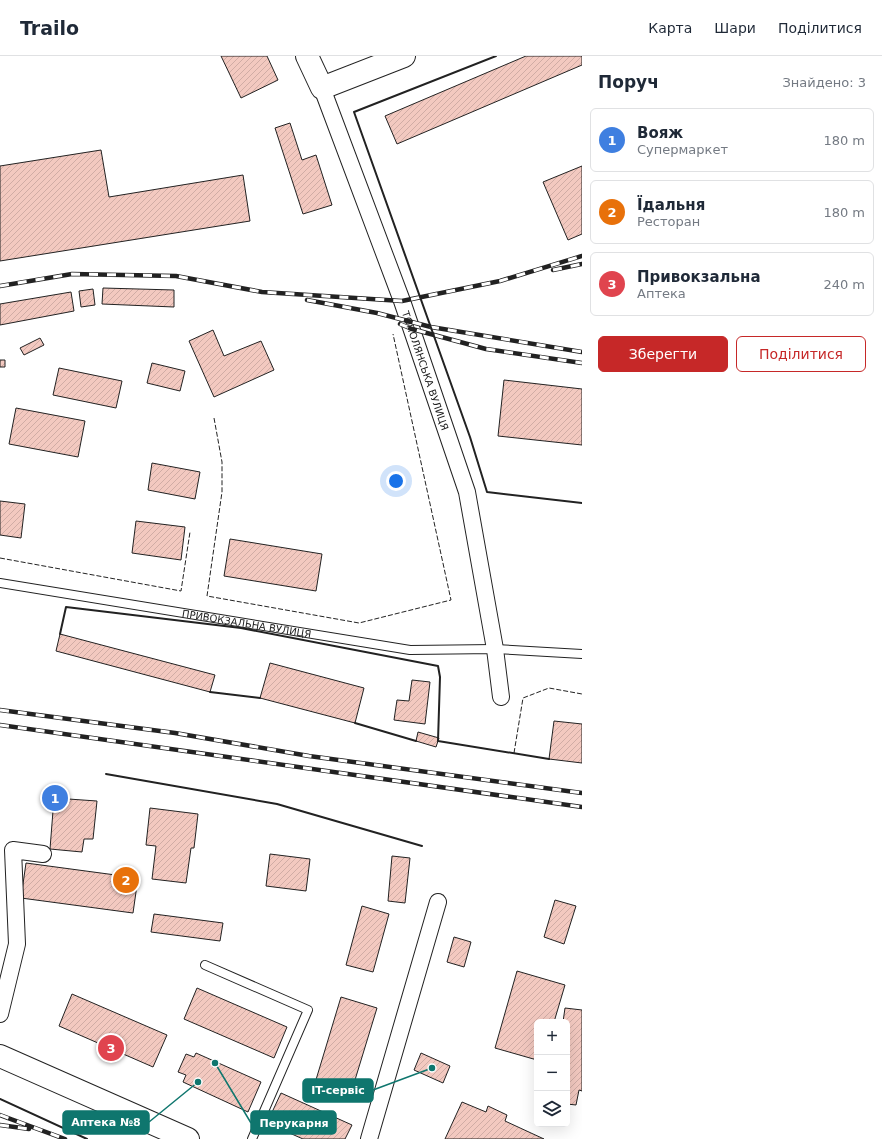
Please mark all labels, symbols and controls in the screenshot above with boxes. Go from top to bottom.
text: Trailo [20,17,79,39]
text: Карта [648,20,692,36]
text: Шари [714,20,756,36]
text: Поділитися [778,20,862,36]
text: Поруч [598,72,659,92]
text: Знайдено: 3 [783,75,866,90]
text: Вояж [637,124,683,142]
text: 1 [607,133,617,148]
text: 180 m [823,133,865,148]
text: Супермаркет [637,142,728,157]
text: Їдальня [637,196,705,214]
text: 2 [607,205,617,220]
text: 180 m [823,205,865,220]
text: Ресторан [637,214,700,229]
text: Привокзальна [637,268,761,286]
text: 3 [607,277,617,292]
text: 240 m [823,277,865,292]
text: Аптека [637,286,686,301]
street label: ТОПОЛЯНСЬКА ВУЛИЦЯ [400,309,451,432]
button: Зберегти [598,336,728,372]
button: Поділитися [736,336,866,372]
your location [386,471,406,491]
street label: ПРИВОКЗАЛЬНА ВУЛИЦЯ [181,607,312,639]
pin: 1 [42,783,68,813]
pin: 2 [113,865,139,895]
map controls [534,1019,570,1127]
button: + [534,1019,570,1055]
pin: 3 [98,1033,124,1063]
button: − [534,1055,570,1091]
callout: IT-сервіс [303,1079,373,1102]
text: IT-сервіс [311,1084,365,1097]
button: layers [534,1091,570,1127]
callout: Аптека №8 [63,1111,149,1134]
callout: Перукарня [251,1111,336,1134]
text: Аптека №8 [71,1116,141,1129]
text: Перукарня [259,1117,329,1130]

